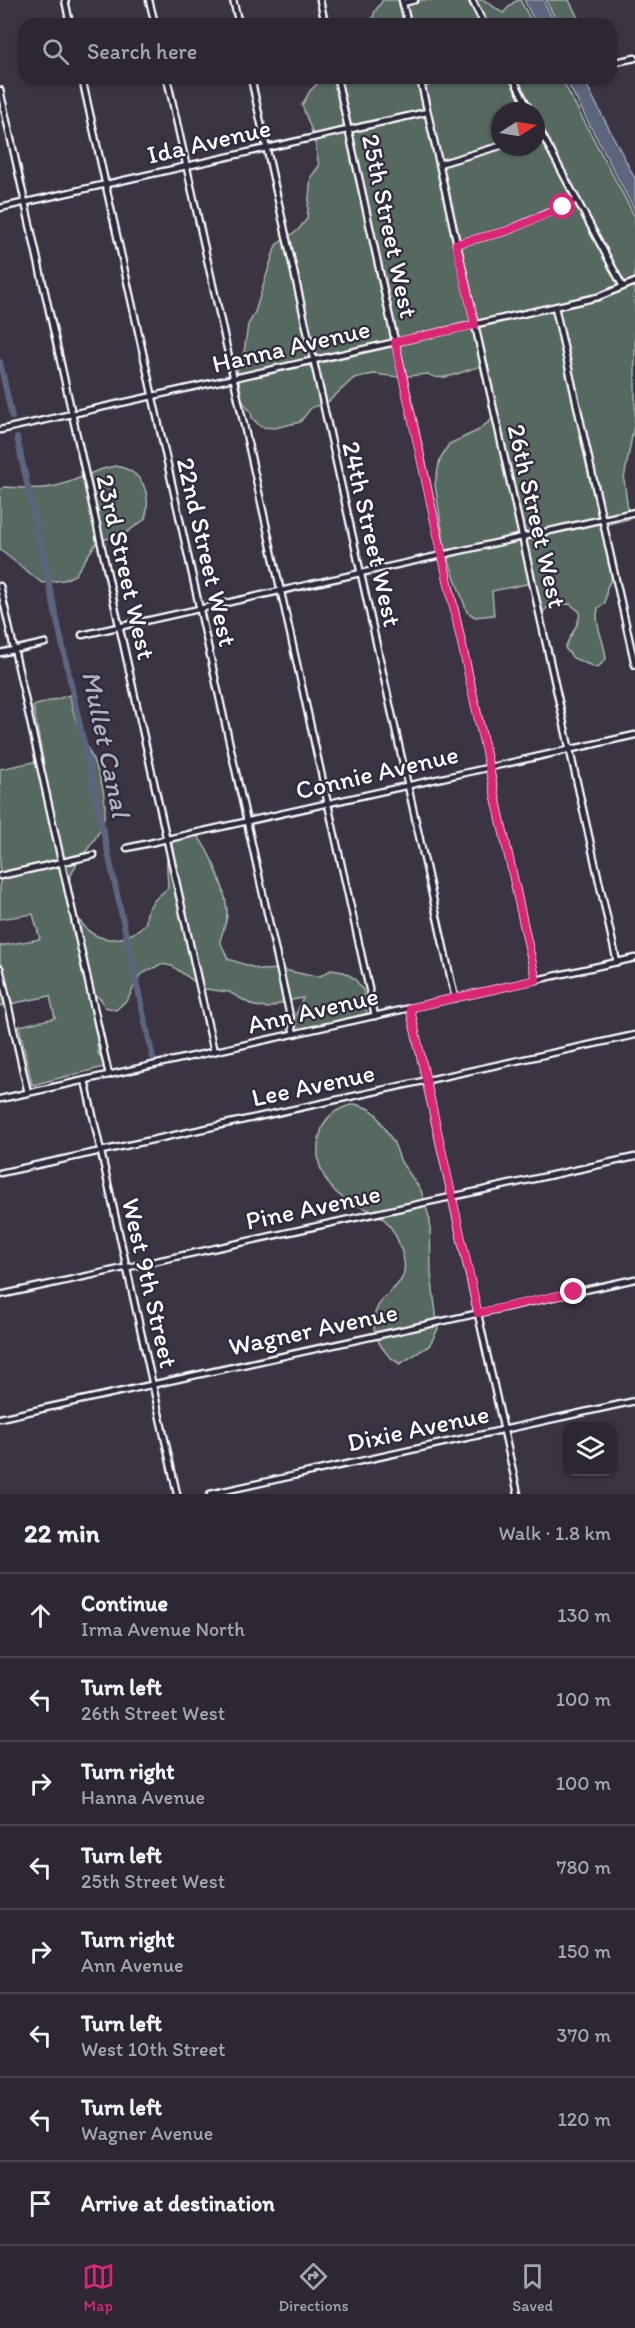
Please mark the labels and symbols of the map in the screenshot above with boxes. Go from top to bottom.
north arrow [491,102,545,156]
street label: Ida Avenue [144,111,274,171]
street label: 25th Street West [355,131,425,321]
route start [549,193,575,219]
street label: Hanna Avenue [209,312,373,380]
street label: 26th Street West [500,421,574,611]
street label: 24th Street West [335,438,409,630]
street label: 22nd Street West [170,454,244,650]
street label: 23rd Street West [89,471,163,663]
water label: Mullet Canal [75,668,139,822]
street label: Connie Avenue [292,738,462,806]
street label: Ann Avenue [244,979,382,1041]
street label: Lee Avenue [248,1056,378,1114]
street label: Pine Avenue [243,1177,383,1237]
street label: West 9th Street [115,1195,185,1371]
route end [560,1278,586,1304]
street label: Wagner Avenue [226,1295,400,1363]
street label: Dixie Avenue [344,1397,492,1459]

